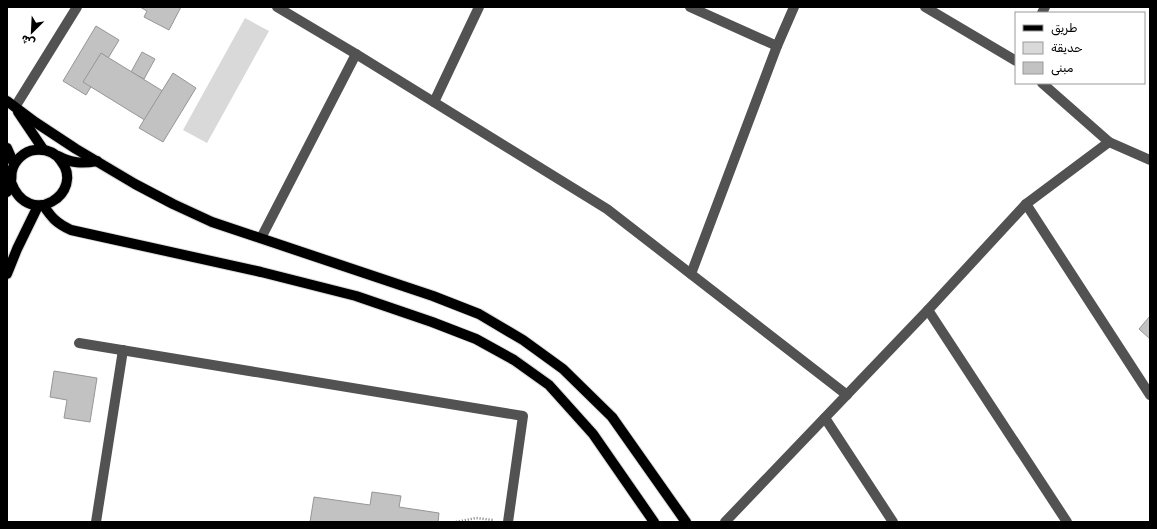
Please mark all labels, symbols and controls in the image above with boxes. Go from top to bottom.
north arrow [12,12,52,52]
legend [1015,12,1145,84]
text: طريق [1051,21,1077,36]
text: ش [19,32,37,49]
text: حديقة [1051,41,1083,55]
text: مبنى [1051,61,1074,76]

